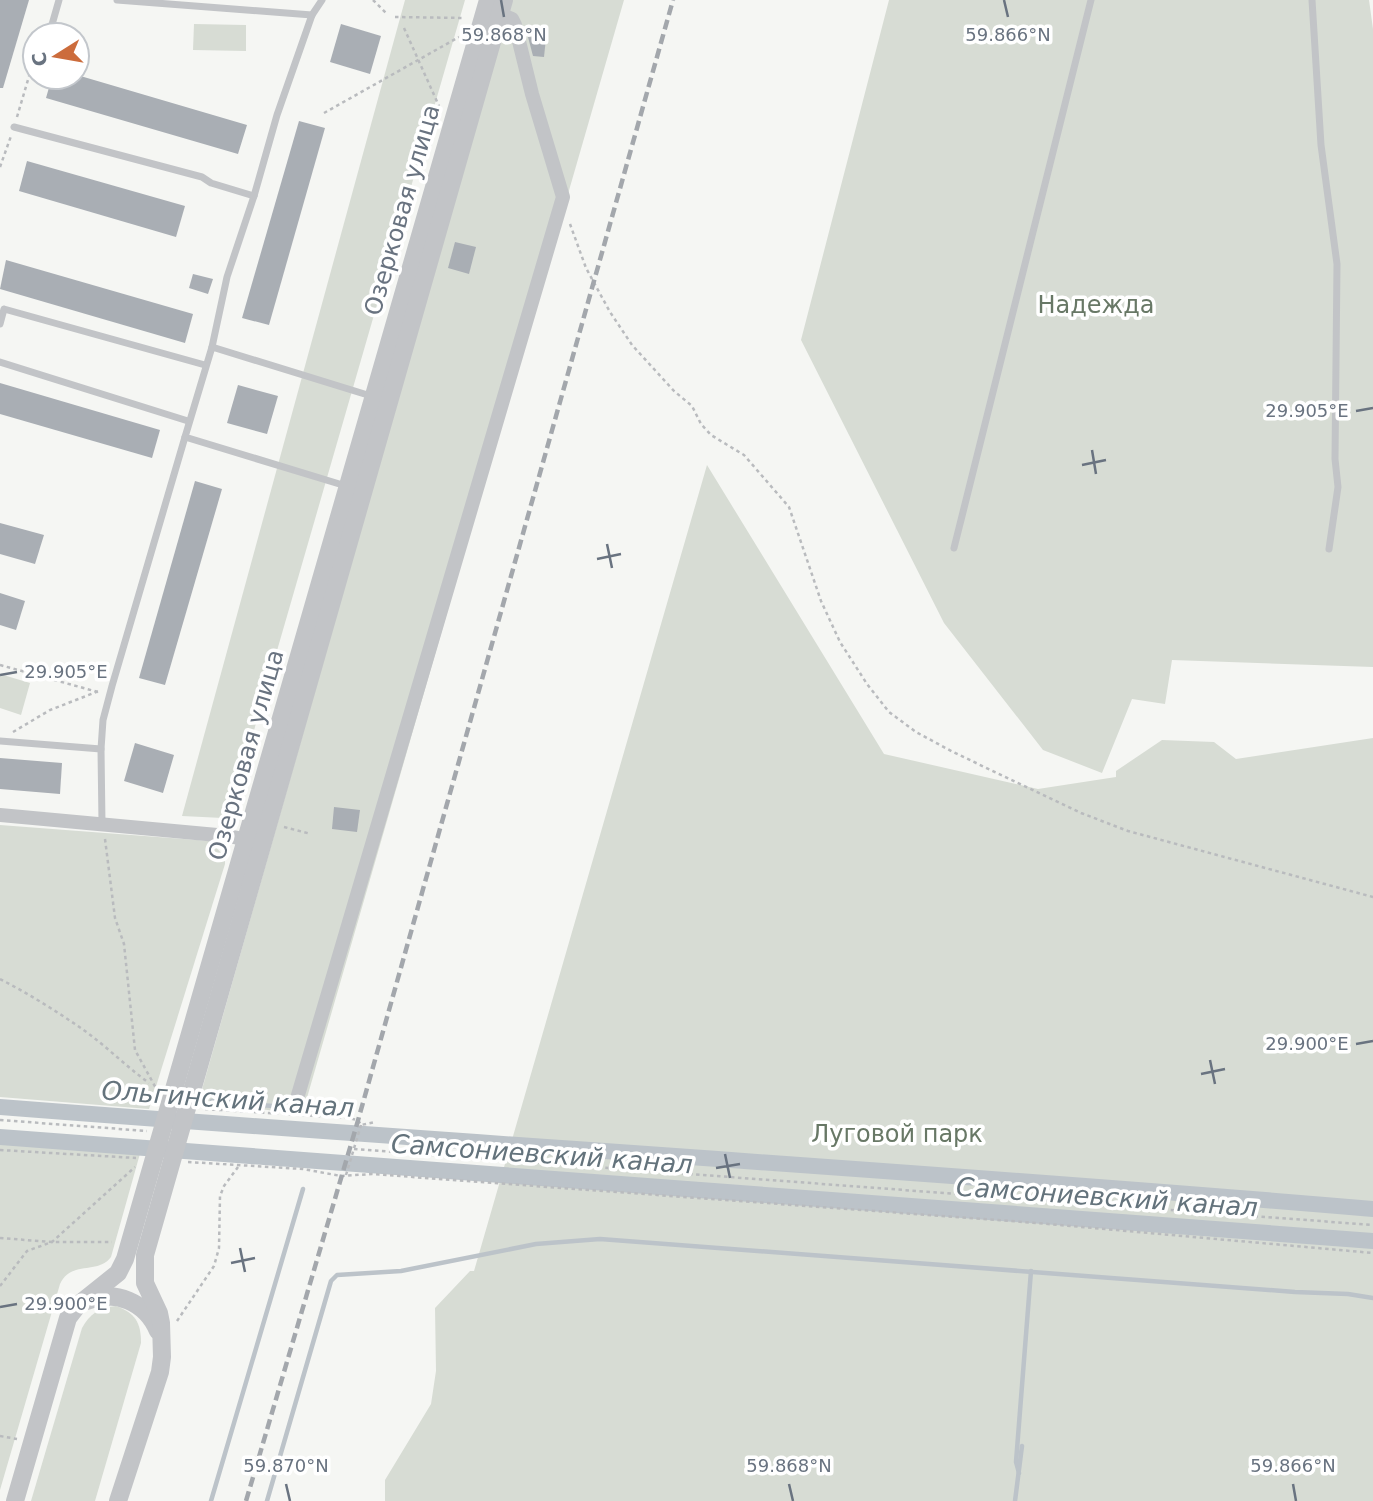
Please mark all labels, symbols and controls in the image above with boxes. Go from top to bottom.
north arrow [21,21,91,91]
text: 59.868°N [461,24,547,45]
text: 59.866°N [965,24,1051,45]
text: С [27,50,51,68]
street label: Озерковая улица [359,101,445,319]
park label: Надежда [1037,291,1155,319]
text: 29.905°E [1265,400,1349,421]
street label: Озерковая улица [203,646,289,864]
text: 29.905°E [24,661,108,682]
text: 29.900°E [1265,1033,1349,1054]
water label: Ольгинский канал [101,1075,355,1123]
park label: Луговой парк [811,1120,983,1148]
water label: Самсониевский канал [390,1128,694,1180]
water label: Самсониевский канал [955,1171,1259,1223]
text: 29.900°E [24,1293,108,1314]
text: 59.870°N [243,1455,329,1476]
text: 59.868°N [746,1455,832,1476]
text: 59.866°N [1250,1455,1336,1476]

